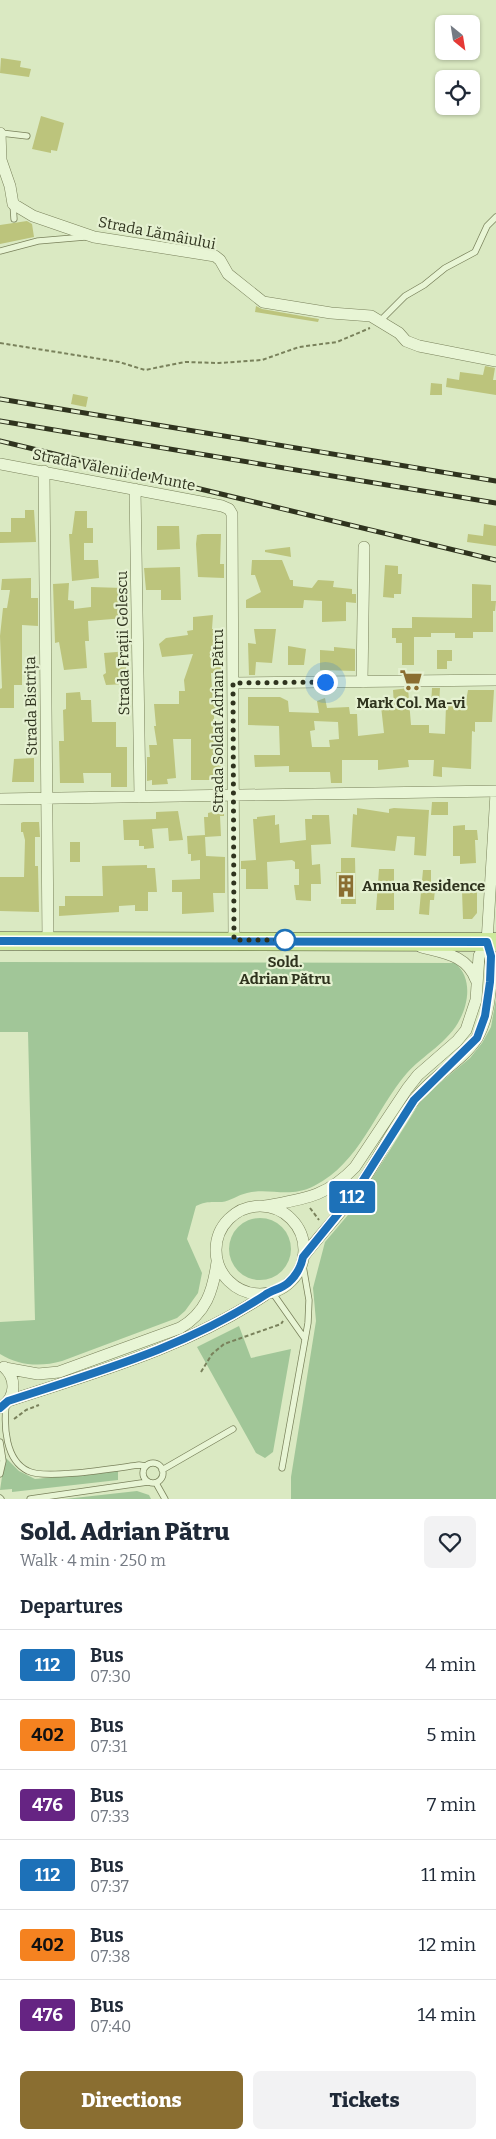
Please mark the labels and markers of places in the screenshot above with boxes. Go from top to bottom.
supermarket icon: Mark Col. Ma-vi [398,667,424,693]
place label: Mark Col. Ma-vi [356,694,466,712]
building icon: Annua Residence [333,873,359,899]
place label: Annua Residence [362,877,485,895]
marker: Sold. Adrian Pătru [274,929,296,951]
place label: Sold. Adrian Pătru [239,953,331,988]

